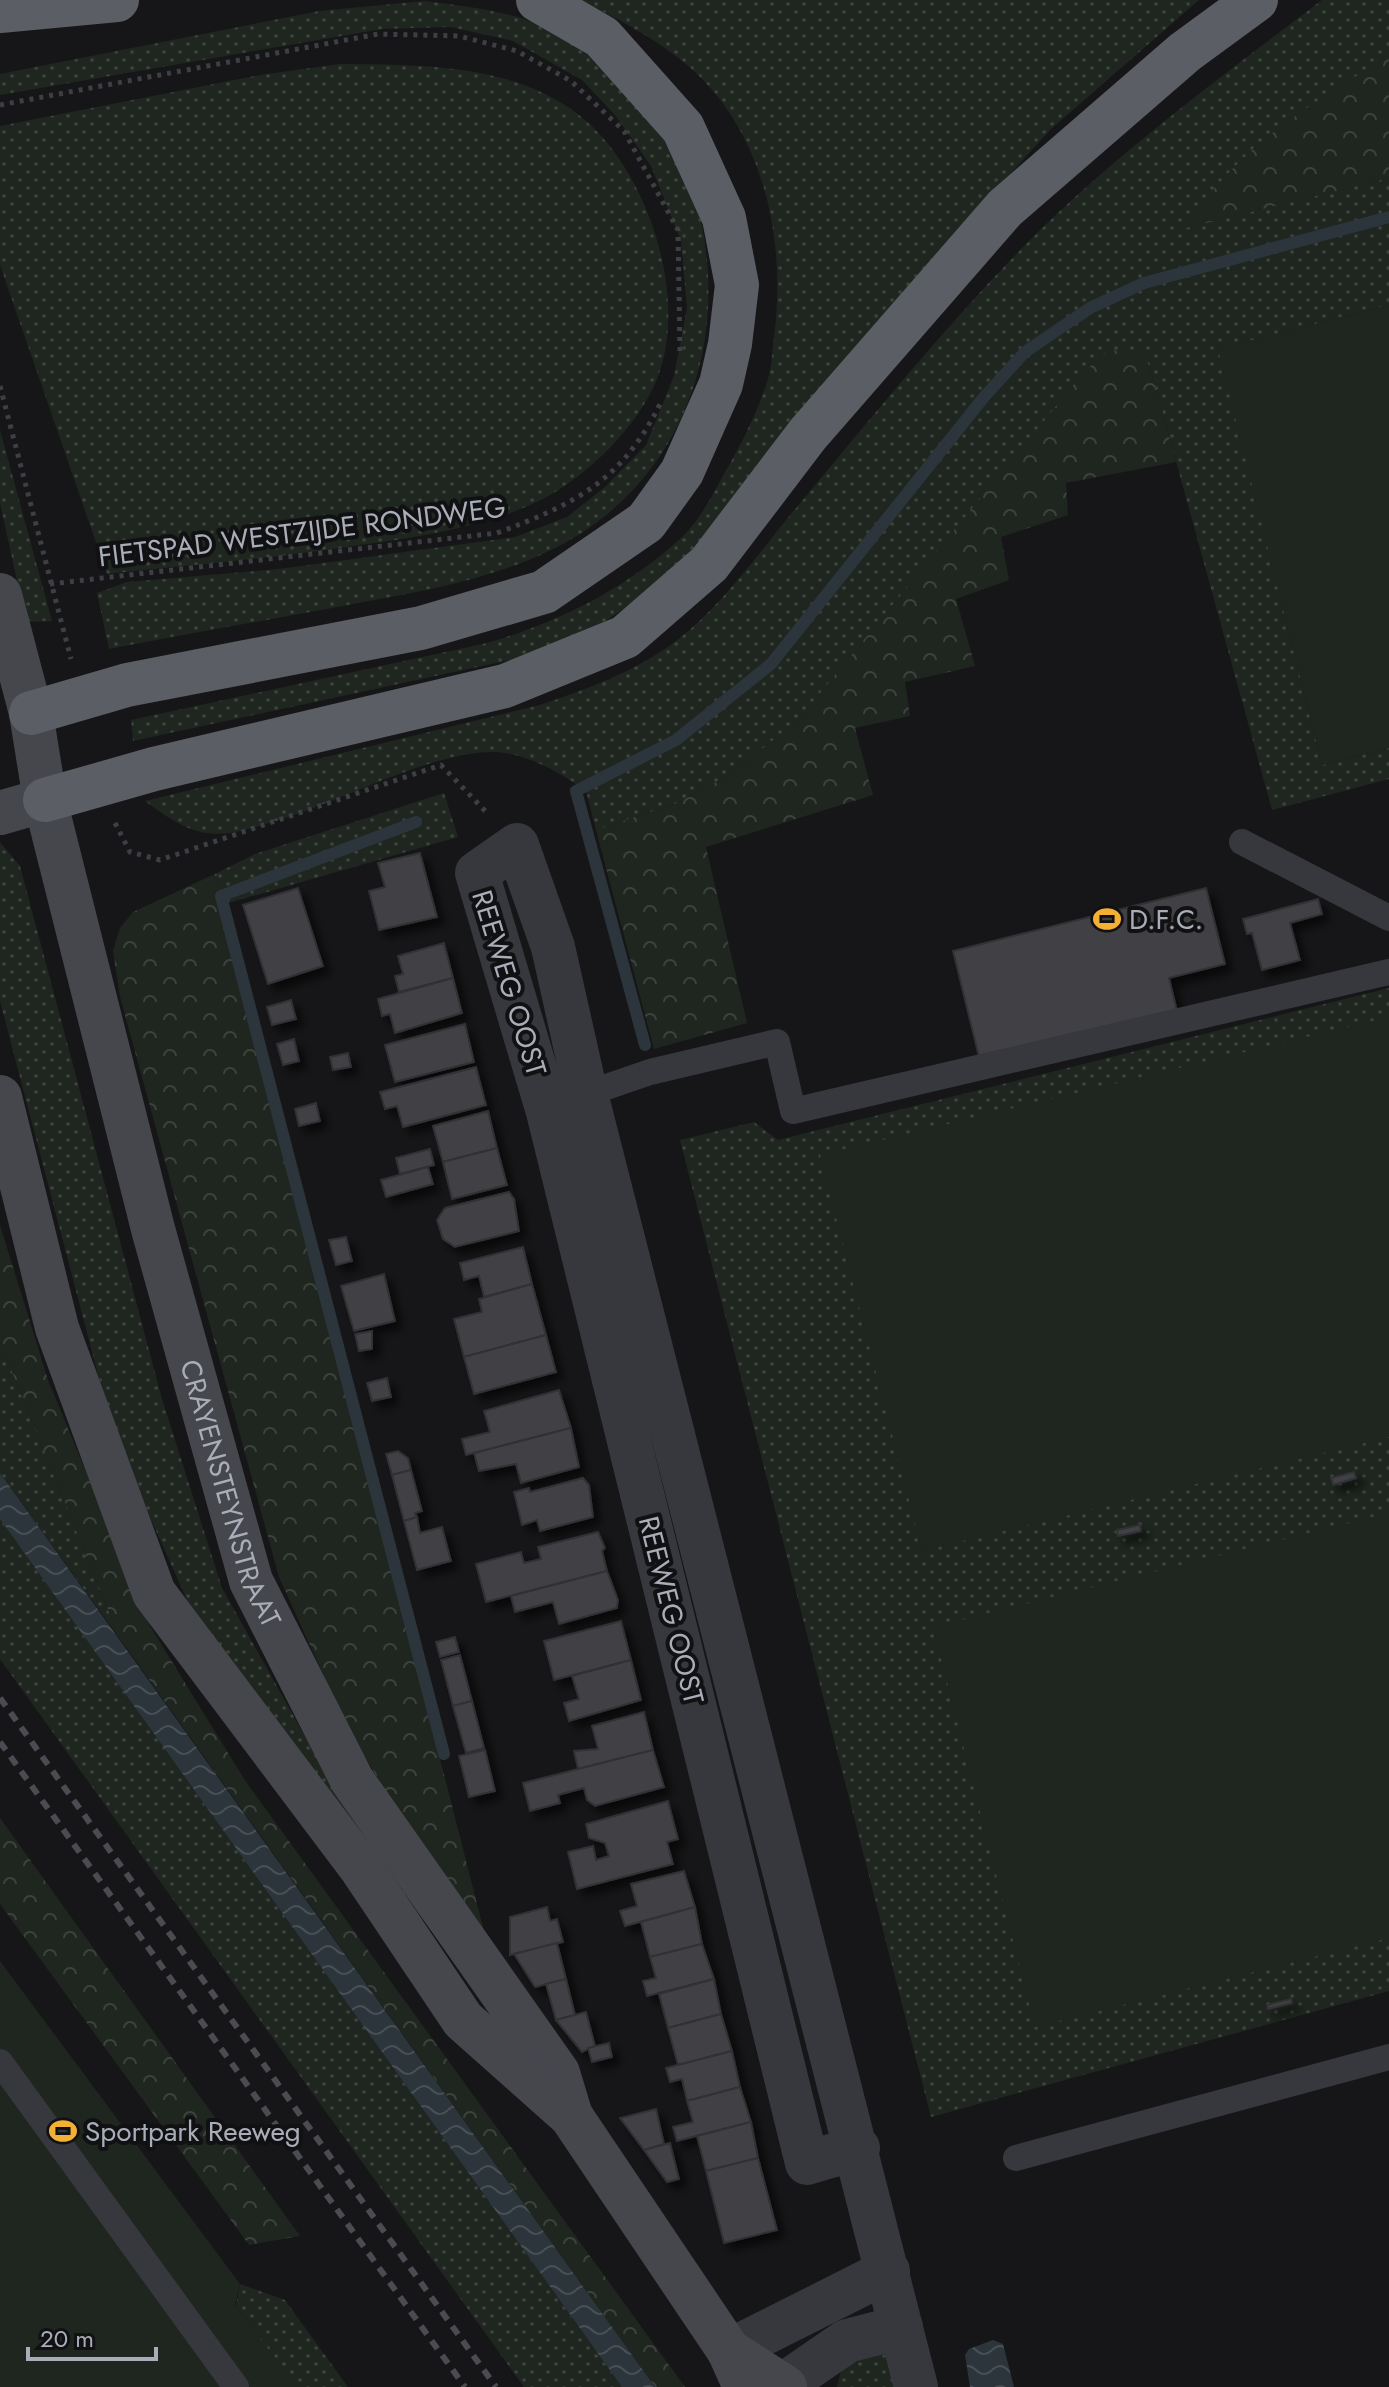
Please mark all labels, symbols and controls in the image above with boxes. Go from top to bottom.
street label: FIETSPAD WESTZIJDE RONDWEG [96,487,508,577]
street label: REEWEG OOST [461,885,557,1081]
place label: D.F.C. [1129,899,1203,940]
sports icon: D.F.C. [1092,904,1122,934]
street label: CRAYENSTEYNSTRAAT [170,1355,292,1634]
street label: REEWEG OOST [628,1512,714,1708]
place label: Sportpark Reeweg [85,2111,301,2152]
sports icon: Sportpark Reeweg [48,2116,78,2146]
scale bar [28,2311,156,2361]
text: 20 m [40,2321,94,2356]

